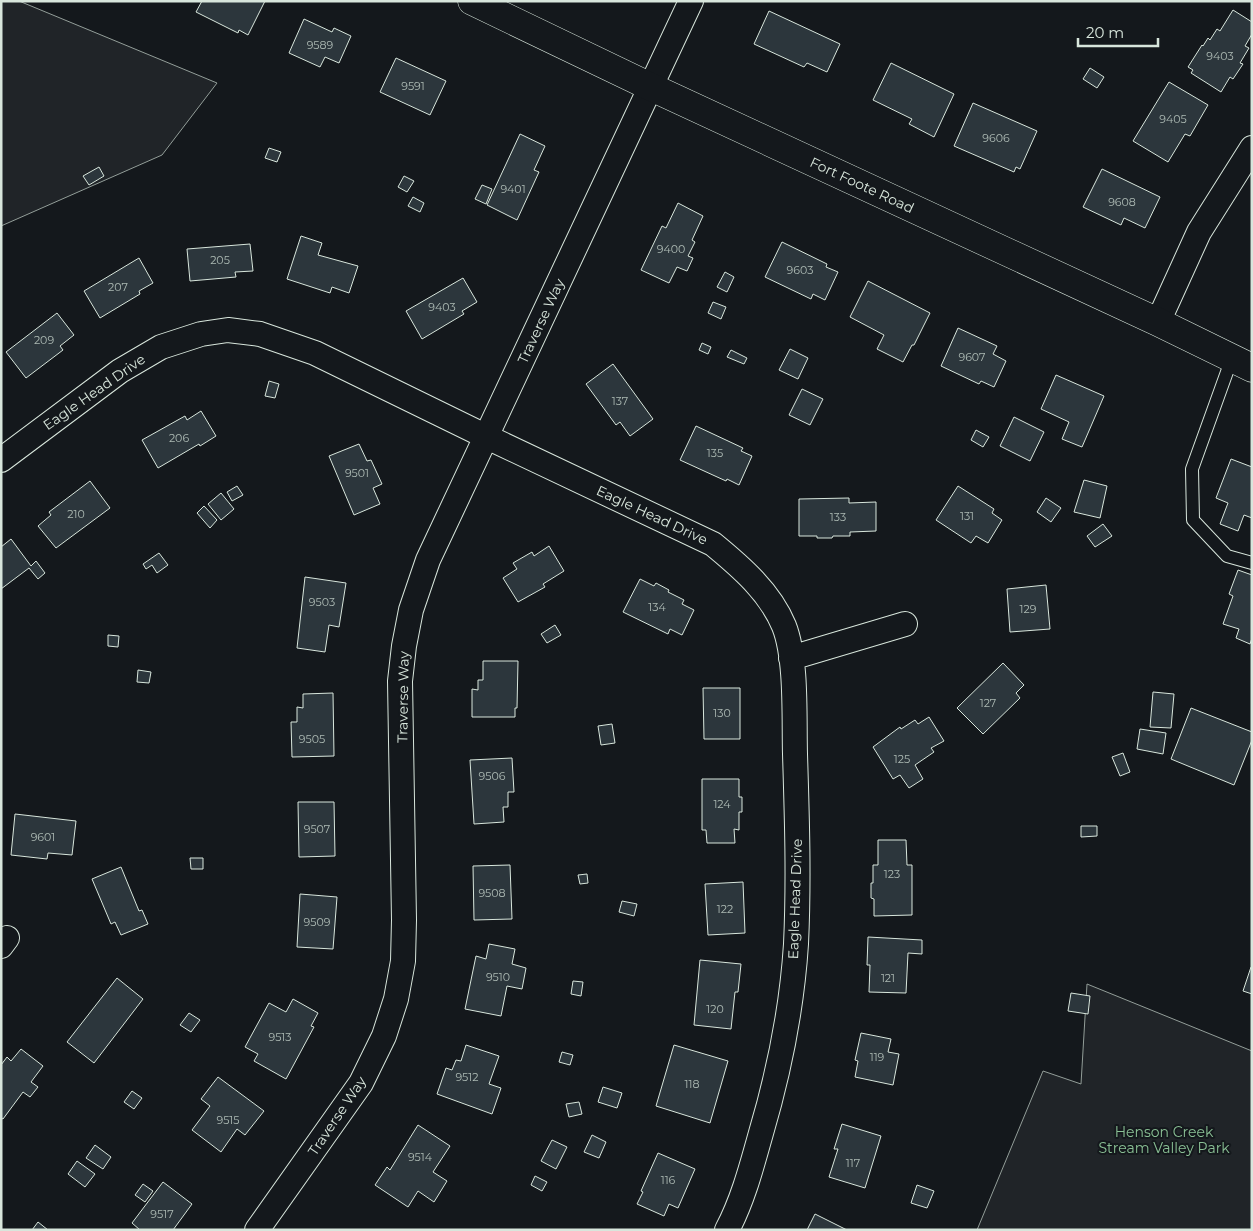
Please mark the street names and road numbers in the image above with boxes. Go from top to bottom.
street label: Fort Foote Road [807,153,917,217]
street label: Traverse Way [513,275,569,366]
street label: Eagle Head Drive [39,350,149,434]
street label: Eagle Head Drive [593,481,711,549]
street label: Traverse Way [393,651,413,743]
street label: Eagle Head Drive [784,838,806,960]
street label: Traverse Way [304,1073,370,1159]

